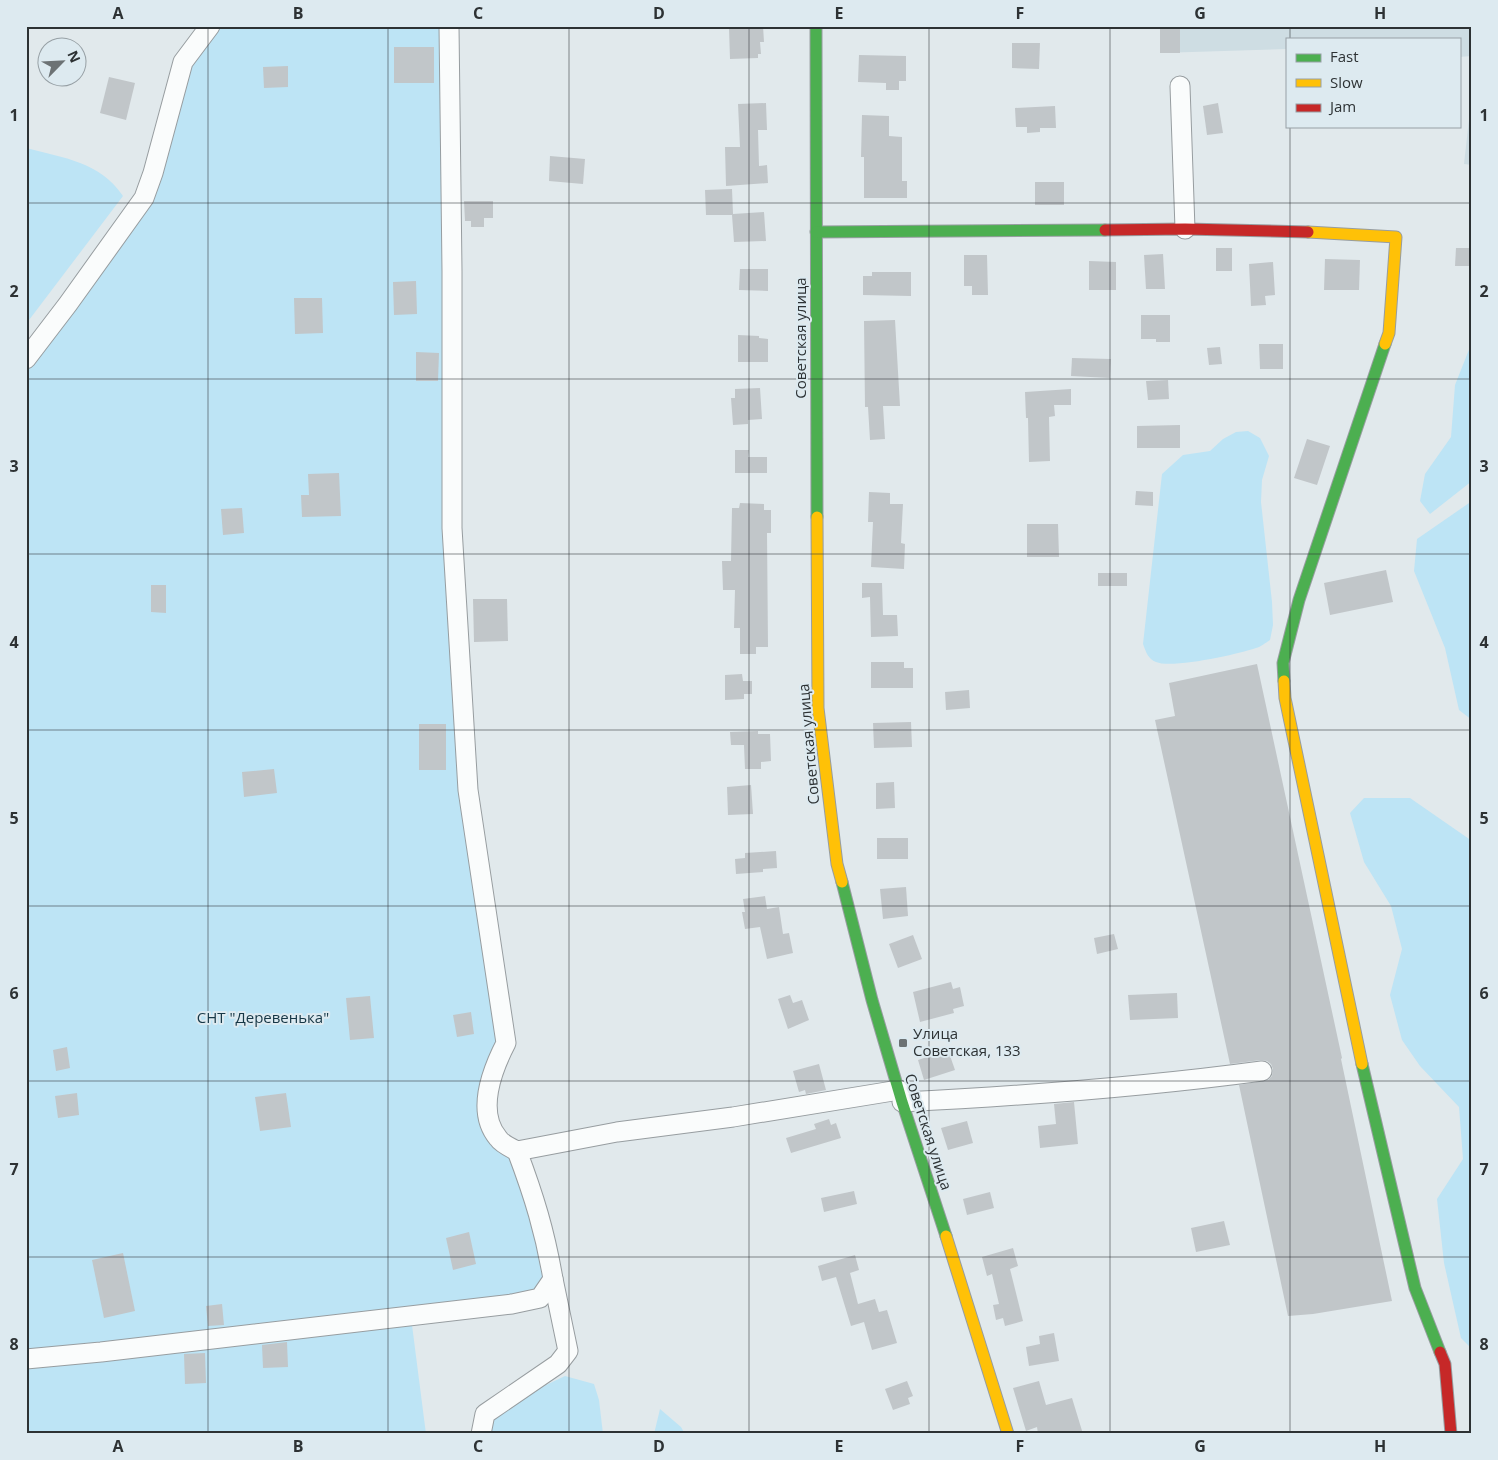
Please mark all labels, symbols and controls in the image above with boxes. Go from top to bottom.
text: A [112,2,124,24]
text: B [293,2,303,24]
text: C [473,2,483,24]
text: D [653,2,665,24]
text: E [835,2,844,24]
text: F [1016,2,1024,24]
text: G [1194,2,1206,24]
text: H [1374,2,1386,24]
north arrow [38,38,88,88]
legend [1286,38,1460,128]
text: Fast [1330,46,1359,66]
text: N [63,47,85,66]
text: Slow [1330,72,1363,92]
text: Jam [1328,96,1356,116]
text: 1 [9,104,19,126]
text: 1 [1479,104,1489,126]
street label: Советская улица [790,277,810,399]
text: 2 [9,280,19,302]
text: 2 [1479,280,1489,302]
text: 3 [9,455,19,477]
text: 3 [1479,455,1489,477]
text: 4 [9,631,19,653]
text: 4 [1479,631,1489,653]
street label: Советская улица [793,683,823,805]
text: 5 [9,807,19,829]
text: 5 [1479,807,1489,829]
text: 6 [9,982,19,1004]
text: 6 [1479,982,1489,1004]
park label: СНТ "Деревенька" [197,1007,329,1027]
place label: Улица Советская, 133 [913,1023,1021,1060]
marker: Улица Советская, 133 [897,1037,909,1049]
street label: Советская улица [901,1071,957,1193]
text: 7 [9,1158,19,1180]
text: 7 [1479,1158,1489,1180]
text: 8 [9,1333,19,1355]
text: 8 [1479,1333,1489,1355]
text: A [112,1435,124,1457]
text: B [293,1435,303,1457]
text: C [473,1435,483,1457]
text: D [653,1435,665,1457]
text: E [835,1435,844,1457]
text: F [1016,1435,1024,1457]
text: G [1194,1435,1206,1457]
text: H [1374,1435,1386,1457]

